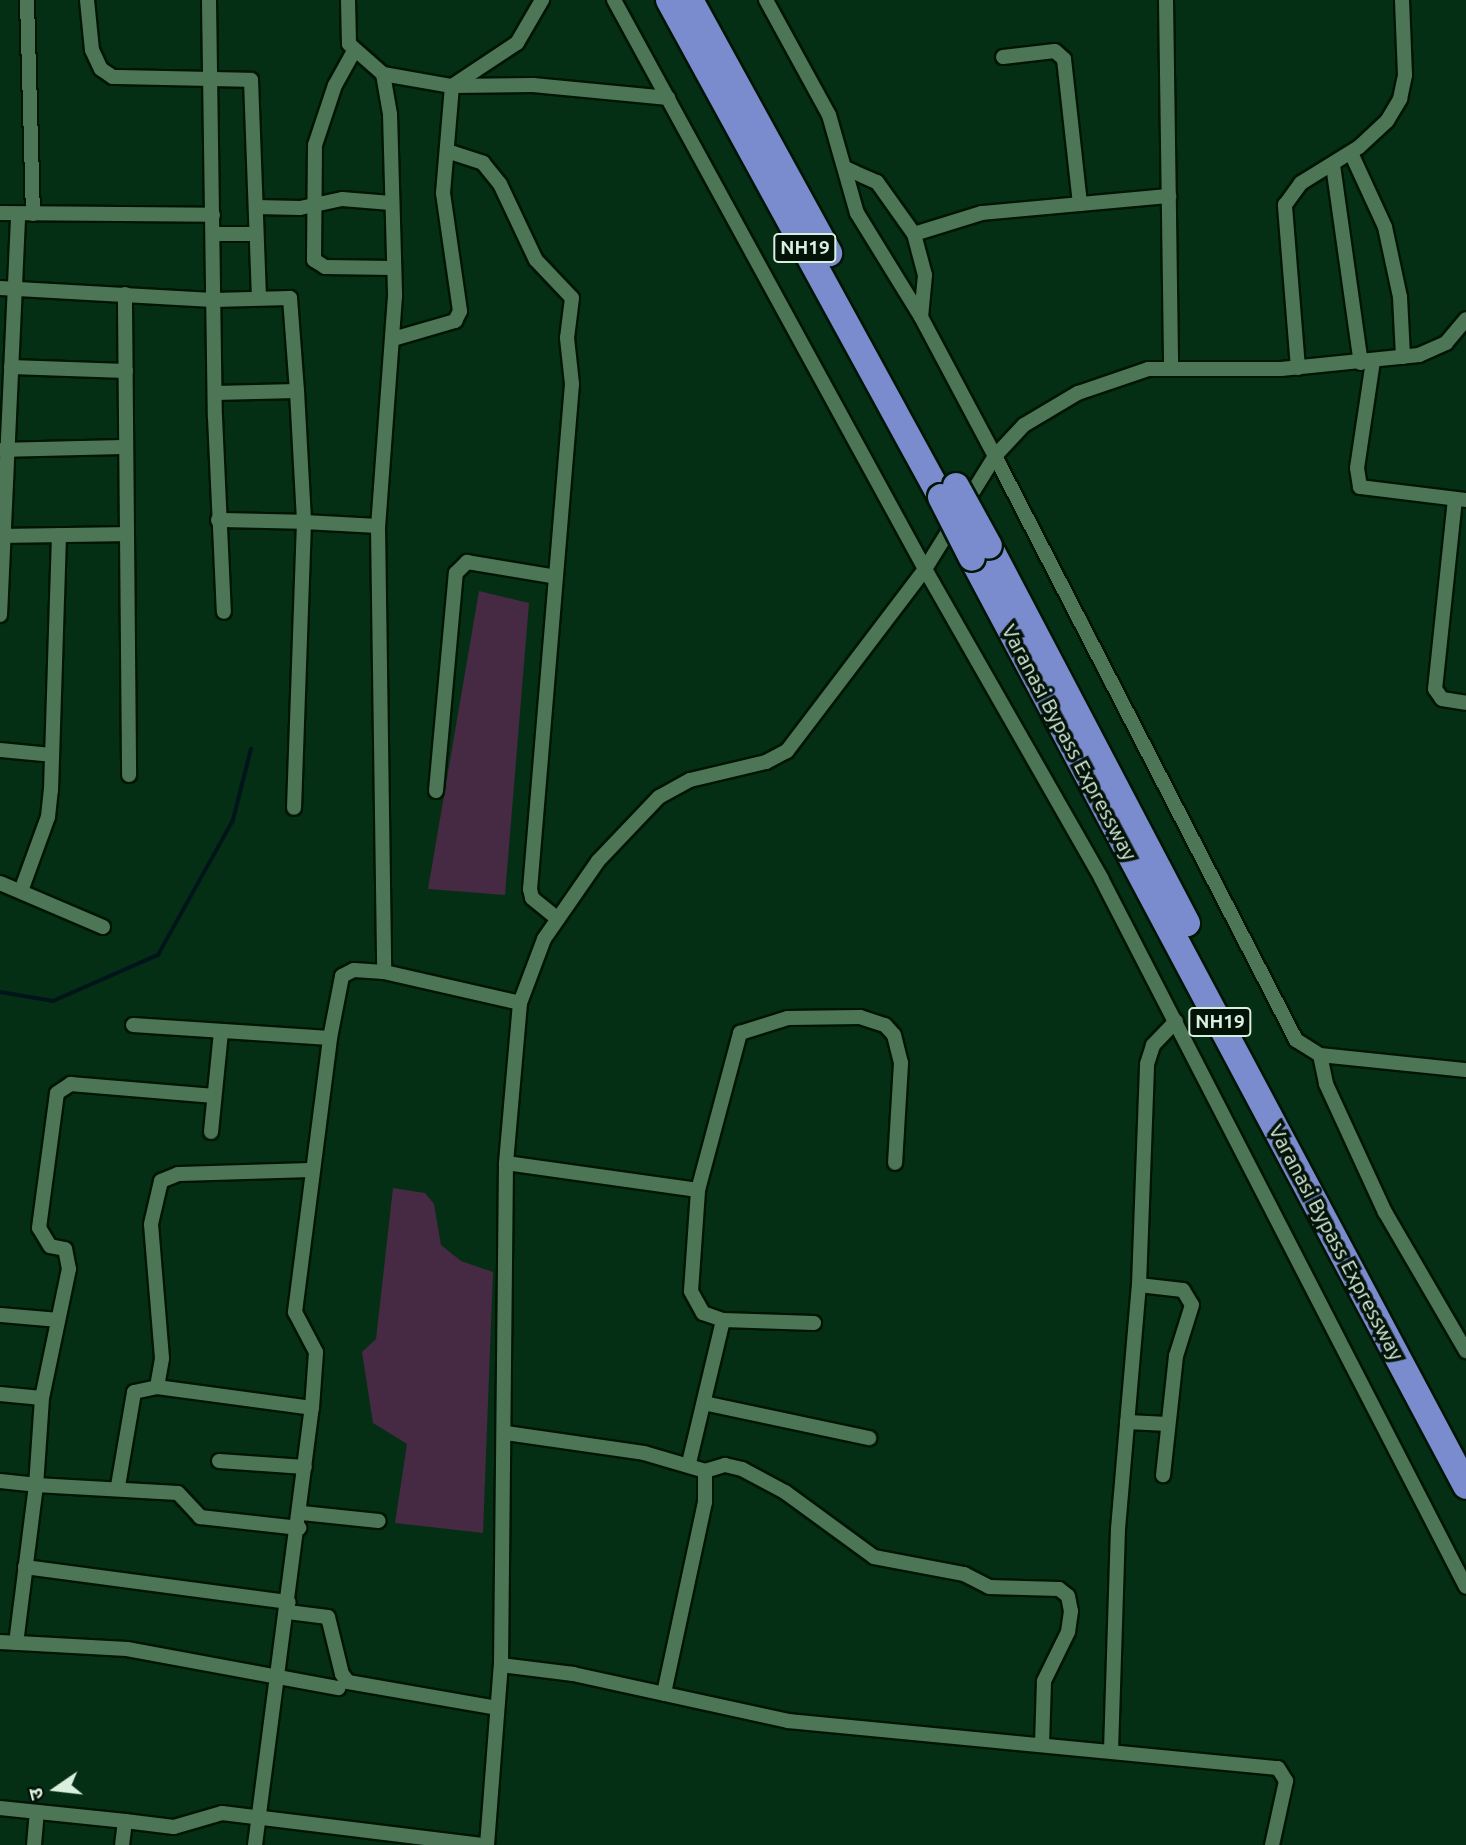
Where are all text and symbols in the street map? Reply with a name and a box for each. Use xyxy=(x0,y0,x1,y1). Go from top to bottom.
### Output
road number: NH19 xyxy=(772,232,838,264)
street label: Varanasi Bypass Expressway xyxy=(997,620,1143,864)
road number: NH19 xyxy=(1187,1006,1253,1038)
street label: Varanasi Bypass Expressway xyxy=(1264,1120,1410,1364)
north arrow xyxy=(21,1754,91,1824)
text: उ xyxy=(24,1786,48,1802)

